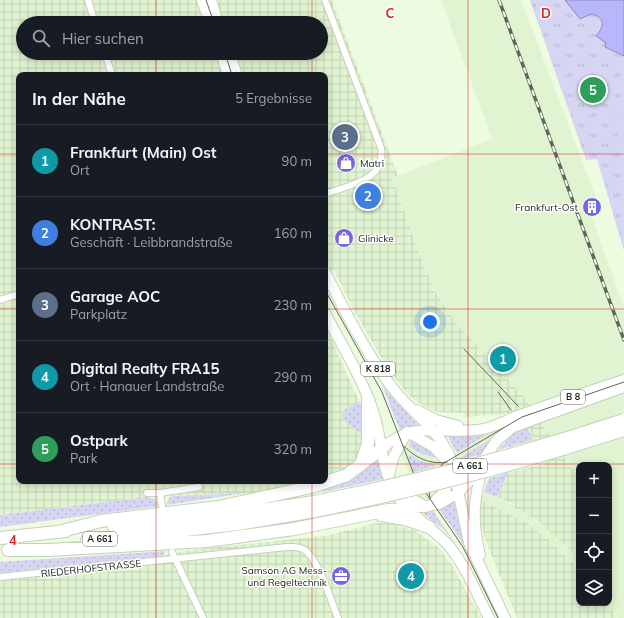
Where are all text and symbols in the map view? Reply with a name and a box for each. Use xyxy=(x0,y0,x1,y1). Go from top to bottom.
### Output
text: C xyxy=(386,5,395,21)
text: D xyxy=(541,5,551,21)
search box xyxy=(16,16,328,60)
icon: search xyxy=(30,27,52,49)
text: Hier suchen xyxy=(62,29,144,48)
pin: 5 xyxy=(580,75,606,105)
text: In der Nähe xyxy=(32,88,126,109)
text: 5 Ergebnisse xyxy=(235,90,312,106)
pin: 3 xyxy=(332,122,358,152)
text: Frankfurt (Main) Ost xyxy=(70,143,216,162)
shop icon: Matri xyxy=(335,152,357,174)
text: 1 xyxy=(41,153,49,169)
text: 90 m xyxy=(282,153,312,169)
place label: Matri xyxy=(360,157,384,170)
text: Ort xyxy=(70,162,90,178)
pin: 2 xyxy=(355,181,381,211)
building icon: Frankfurt-Ost xyxy=(581,196,603,218)
place label: Frankfurt-Ost xyxy=(515,201,578,214)
text: KONTRAST: xyxy=(70,215,155,234)
text: 2 xyxy=(41,225,49,241)
text: 160 m xyxy=(274,225,312,241)
shop icon: Glinicke xyxy=(333,227,355,249)
place label: Glinicke xyxy=(358,232,394,245)
text: Geschäft · Leibbrandstraße xyxy=(70,234,233,250)
text: Garage AOC xyxy=(70,287,160,306)
text: 3 xyxy=(41,297,49,313)
text: 230 m xyxy=(274,297,312,313)
text: Parkplatz xyxy=(70,306,127,322)
your location xyxy=(420,312,440,332)
pin: 1 xyxy=(490,344,516,374)
text: Digital Realty FRA15 xyxy=(70,359,220,378)
road number: K 818 xyxy=(361,362,395,376)
text: 4 xyxy=(41,369,49,385)
text: 290 m xyxy=(274,369,312,385)
text: Ort · Hanauer Landstraße xyxy=(70,378,224,394)
road number: B 8 xyxy=(561,390,585,404)
text: Ostpark xyxy=(70,431,128,450)
text: 5 xyxy=(41,441,49,457)
text: 320 m xyxy=(274,441,312,457)
text: Park xyxy=(70,450,97,466)
road number: A 661 xyxy=(453,459,487,473)
map controls xyxy=(576,462,612,606)
button: + xyxy=(576,462,612,498)
button: − xyxy=(576,498,612,534)
text: 4 xyxy=(9,532,17,548)
road number: A 661 xyxy=(83,532,117,546)
button: locate xyxy=(576,534,612,570)
street label: RIEDERHOFSTRASSE xyxy=(40,557,142,580)
pin: 4 xyxy=(398,561,424,591)
place label: Samson AG Mess- und Regeltechnik xyxy=(241,564,328,589)
office icon: Samson AG Mess- und Regeltechnik xyxy=(330,565,352,587)
button: layers xyxy=(576,570,612,606)

